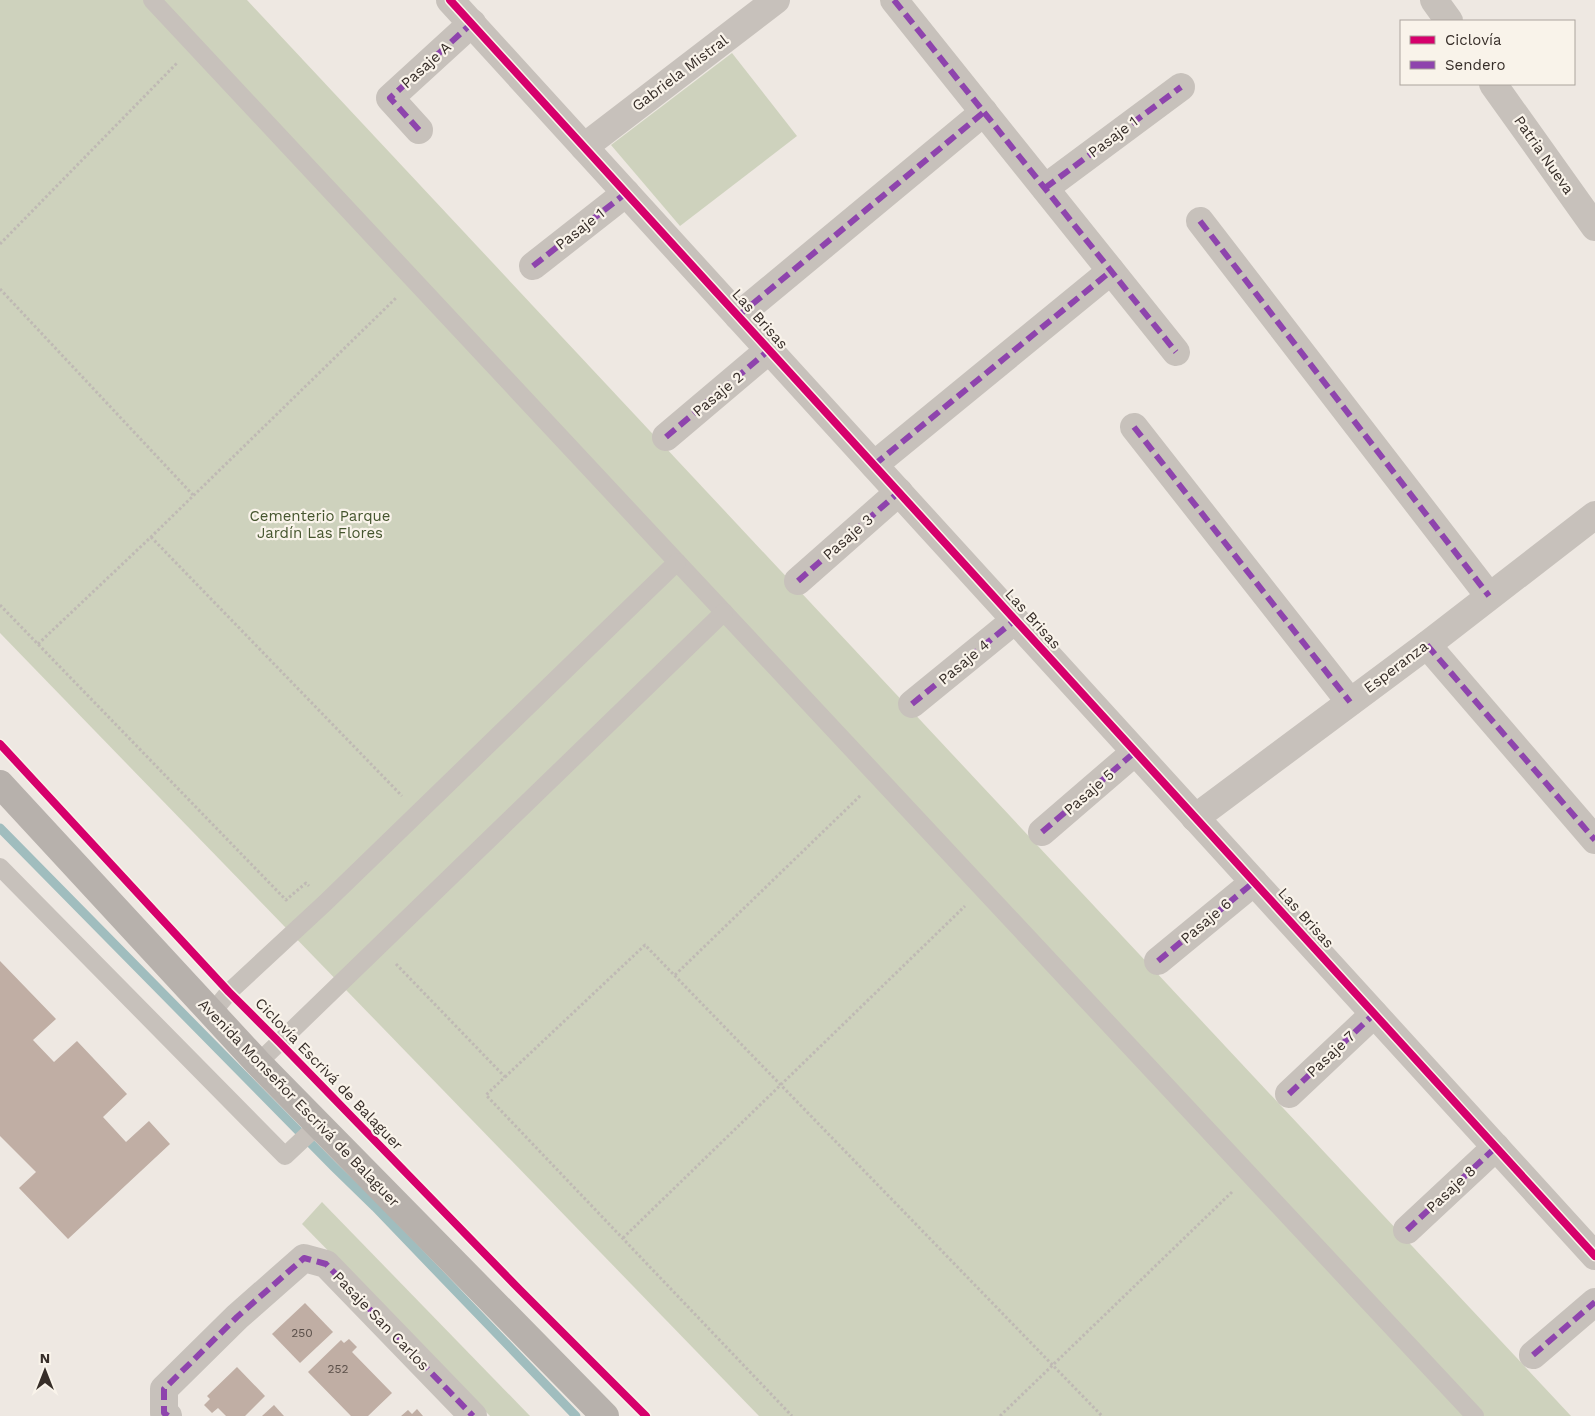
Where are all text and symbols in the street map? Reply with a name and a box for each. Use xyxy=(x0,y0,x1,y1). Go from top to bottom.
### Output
legend xyxy=(1400,20,1575,85)
street label: Gabriela Mistral xyxy=(629,31,732,115)
text: Ciclovía xyxy=(1445,31,1502,49)
street label: Pasaje A xyxy=(397,38,455,92)
text: Sendero xyxy=(1445,56,1506,74)
street label: Patria Nueva xyxy=(1510,112,1578,198)
street label: Pasaje 1 xyxy=(1085,113,1141,161)
street label: Pasaje 1 xyxy=(552,204,608,254)
street label: Las Brisas xyxy=(728,285,792,353)
street label: Pasaje 2 xyxy=(689,368,747,420)
park label: Cementerio Parque Jardín Las Flores xyxy=(249,507,391,542)
street label: Pasaje 3 xyxy=(819,510,877,564)
street label: Las Brisas xyxy=(1001,585,1065,653)
street label: Pasaje 4 xyxy=(935,636,993,688)
street label: Esperanza xyxy=(1360,637,1432,697)
street label: Pasaje 5 xyxy=(1060,765,1118,819)
street label: Las Brisas xyxy=(1274,884,1338,952)
street label: Pasaje 6 xyxy=(1177,895,1235,947)
street label: Ciclovía Escrivá de Balaguer xyxy=(251,994,407,1154)
street label: Avenida Monseñor Escrivá de Balaguer xyxy=(195,995,403,1211)
street label: Pasaje 7 xyxy=(1303,1027,1359,1081)
street label: Pasaje 8 xyxy=(1423,1162,1479,1216)
street label: Pasaje San Carlos xyxy=(329,1268,433,1374)
house number: 250 xyxy=(291,1326,313,1340)
north arrow xyxy=(20,1346,70,1396)
text: N xyxy=(40,1350,50,1366)
house number: 252 xyxy=(328,1362,348,1376)

